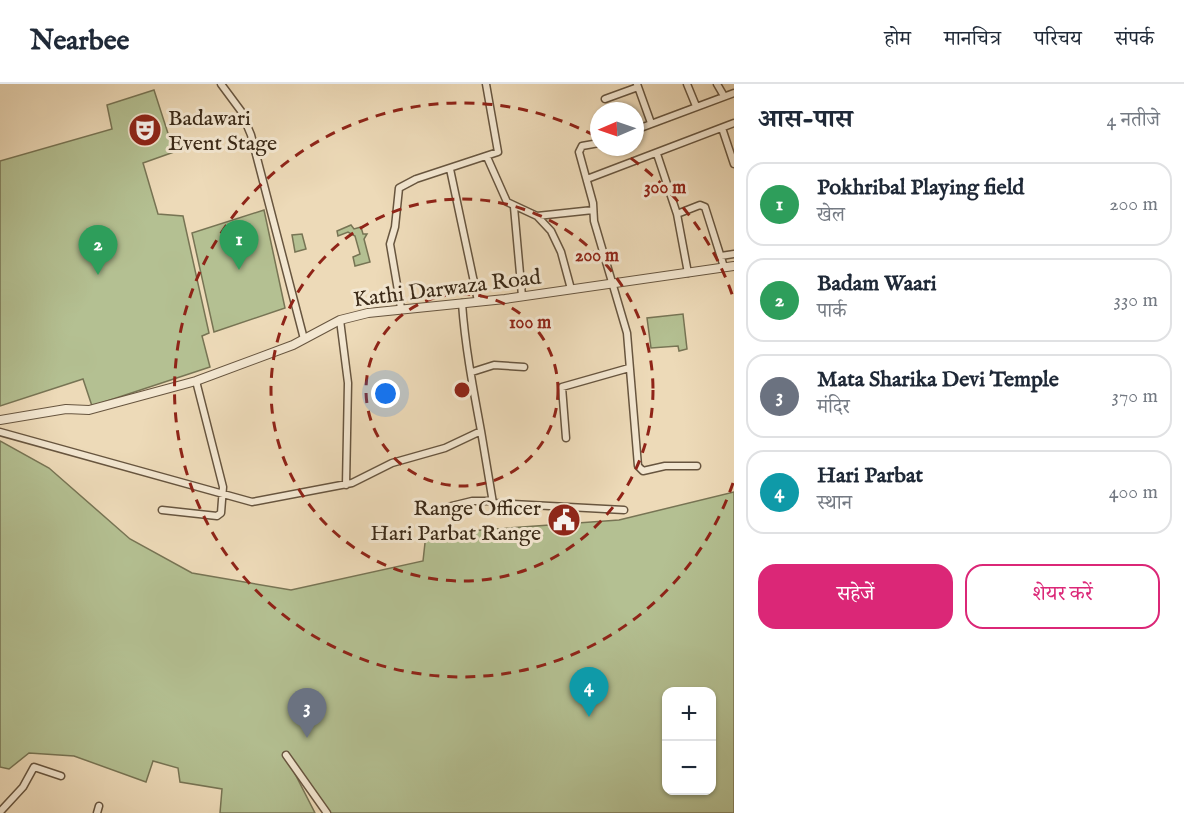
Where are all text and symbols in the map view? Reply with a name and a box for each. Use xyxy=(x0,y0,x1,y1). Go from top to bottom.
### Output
text: Nearbee xyxy=(30,24,129,59)
text: होम xyxy=(884,26,911,53)
text: मानचित्र xyxy=(944,26,1001,53)
text: परिचय xyxy=(1034,26,1082,53)
text: संपर्क xyxy=(1115,26,1154,53)
north arrow xyxy=(590,102,644,156)
text: आस-पास xyxy=(758,103,853,136)
place label: Badawari Event Stage xyxy=(168,105,277,158)
text: 4 नतीजे xyxy=(1107,108,1160,133)
theatre icon: Badawari Event Stage xyxy=(127,112,163,148)
text: Pokhribal Playing field xyxy=(817,174,1024,202)
text: 300 m xyxy=(644,177,686,200)
text: 1 xyxy=(776,192,783,217)
text: 200 m xyxy=(1109,192,1158,217)
text: खेल xyxy=(817,203,845,228)
pin: 1 xyxy=(220,220,258,270)
pin: 2 xyxy=(78,226,118,275)
text: 200 m xyxy=(575,245,619,268)
street label: Kathi Darwaza Road xyxy=(352,264,543,314)
text: Badam Waari xyxy=(817,270,937,298)
text: 2 xyxy=(775,288,784,313)
text: 330 m xyxy=(1113,288,1158,313)
text: पार्क xyxy=(817,299,846,324)
text: 100 m xyxy=(509,312,551,335)
text: Mata Sharika Devi Temple xyxy=(817,366,1059,394)
your location xyxy=(371,379,400,408)
centre of rings xyxy=(452,380,472,400)
text: 3 xyxy=(776,384,783,409)
text: 370 m xyxy=(1112,384,1158,409)
text: मंदिर xyxy=(817,395,850,420)
text: Hari Parbat xyxy=(817,462,923,490)
text: 4 xyxy=(775,480,784,505)
text: 400 m xyxy=(1109,480,1158,505)
text: स्थान xyxy=(817,491,852,516)
place label: Range Officer Hari Parbat Range xyxy=(370,495,541,548)
public building icon: Range Officer Hari Parbat Range xyxy=(546,502,582,538)
button: सहेजें xyxy=(758,564,953,629)
button: शेयर करें xyxy=(965,564,1160,629)
pin: 4 xyxy=(570,668,608,717)
map controls xyxy=(662,687,716,795)
button: + xyxy=(662,687,716,741)
pin: 3 xyxy=(288,688,326,738)
button: − xyxy=(662,741,716,795)

